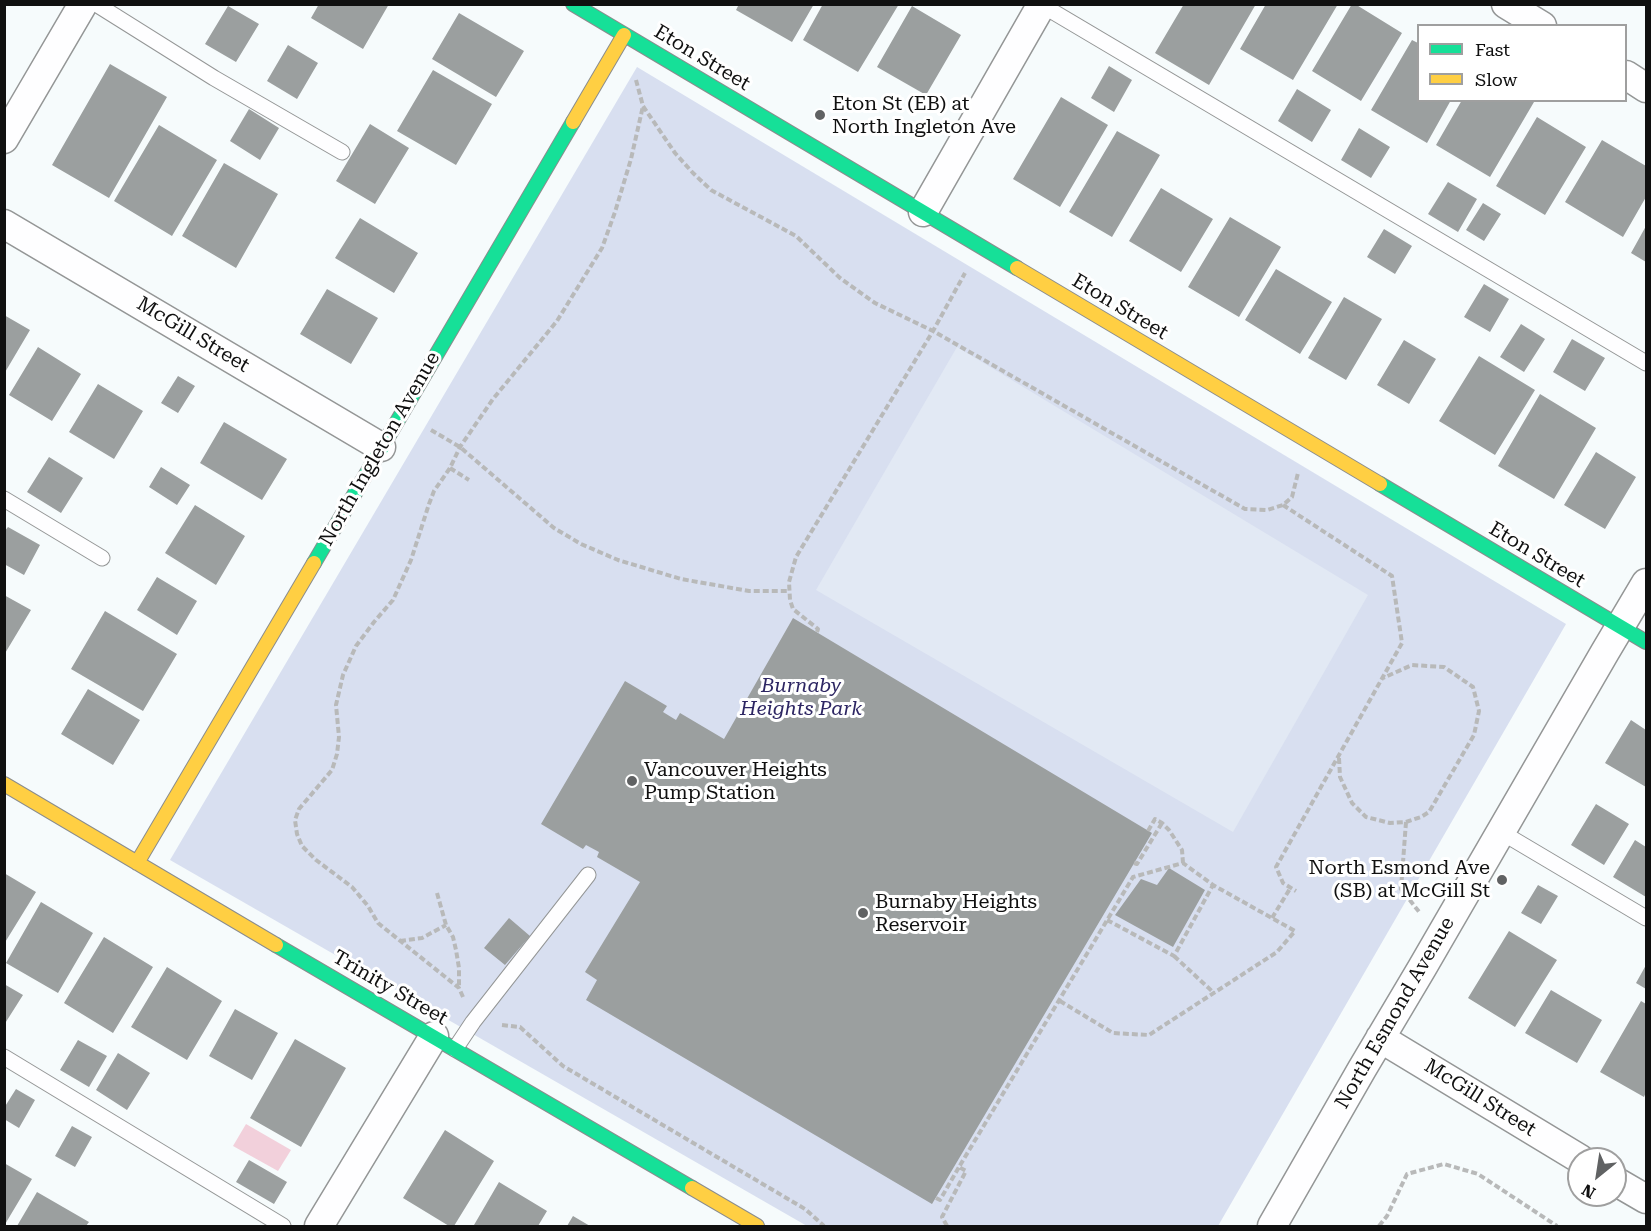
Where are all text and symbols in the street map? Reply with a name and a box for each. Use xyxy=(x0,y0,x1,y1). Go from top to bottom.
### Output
street label: Eton Street xyxy=(650,20,754,96)
legend xyxy=(1417,24,1627,102)
text: Fast xyxy=(1475,39,1510,60)
text: Slow xyxy=(1475,69,1517,90)
place label: Eton St (EB) at North Ingleton Ave xyxy=(832,92,1016,139)
marker: Eton St (EB) at North Ingleton Ave xyxy=(813,108,827,122)
street label: Eton Street xyxy=(1068,269,1172,345)
street label: McGill Street xyxy=(132,292,254,378)
street label: North Ingleton Avenue xyxy=(315,348,445,550)
street label: Eton Street xyxy=(1485,517,1589,593)
park label: Burnaby Heights Park xyxy=(740,674,862,721)
place label: Vancouver Heights Pump Station xyxy=(644,758,827,805)
marker: Vancouver Heights Pump Station xyxy=(625,774,639,788)
place label: North Esmond Ave (SB) at McGill St xyxy=(1309,856,1490,903)
marker: North Esmond Ave (SB) at McGill St xyxy=(1495,873,1509,887)
place label: Burnaby Heights Reservoir xyxy=(875,890,1037,937)
marker: Burnaby Heights Reservoir xyxy=(856,906,870,920)
street label: North Esmond Avenue xyxy=(1330,913,1460,1113)
street label: Trinity Street xyxy=(328,945,452,1031)
street label: McGill Street xyxy=(1420,1054,1540,1142)
north arrow xyxy=(1567,1147,1627,1207)
text: N xyxy=(1579,1180,1599,1203)

